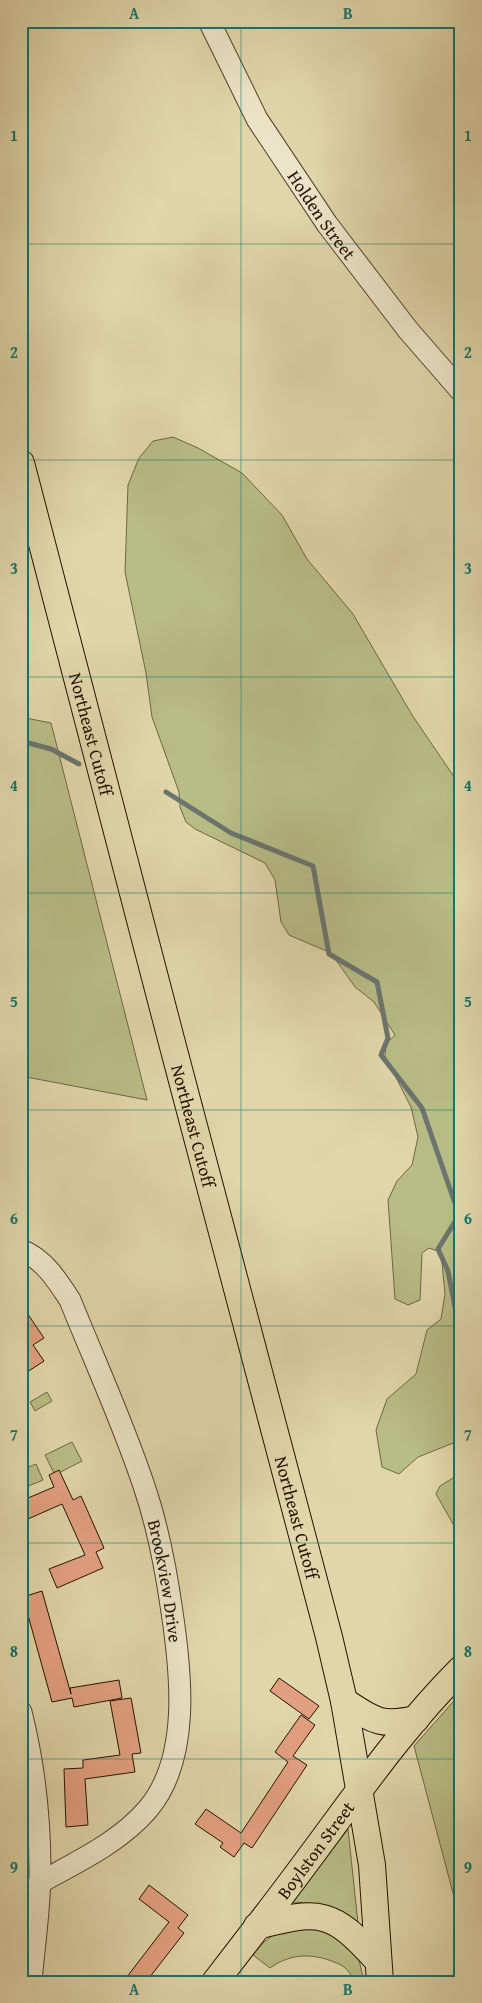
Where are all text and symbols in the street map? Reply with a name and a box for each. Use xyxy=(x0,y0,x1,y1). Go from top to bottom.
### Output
text: A xyxy=(129,1,140,25)
text: B xyxy=(343,1,353,25)
text: 1 xyxy=(10,123,18,147)
text: 1 xyxy=(464,123,472,147)
street label: Holden Street xyxy=(281,165,363,266)
text: 2 xyxy=(10,340,18,364)
text: 2 xyxy=(464,340,472,364)
text: 3 xyxy=(10,556,18,580)
text: 3 xyxy=(464,556,472,580)
street label: Northeast Cutoff xyxy=(63,670,121,801)
text: 4 xyxy=(10,773,18,797)
text: 4 xyxy=(464,773,472,797)
text: 5 xyxy=(10,989,18,1013)
text: 5 xyxy=(464,989,472,1013)
street label: Northeast Cutoff xyxy=(165,1061,224,1193)
text: 6 xyxy=(10,1206,18,1230)
text: 6 xyxy=(464,1206,472,1230)
text: 7 xyxy=(10,1422,18,1446)
text: 7 xyxy=(464,1422,472,1446)
street label: Northeast Cutoff xyxy=(268,1453,327,1584)
street label: Brookview Drive xyxy=(141,1516,190,1644)
text: 8 xyxy=(10,1639,18,1663)
text: 8 xyxy=(464,1639,472,1663)
street label: Boylston Street xyxy=(270,1795,361,1904)
text: 9 xyxy=(10,1855,18,1879)
text: 9 xyxy=(464,1855,472,1879)
text: A xyxy=(129,1977,140,2001)
text: B xyxy=(343,1977,353,2001)

